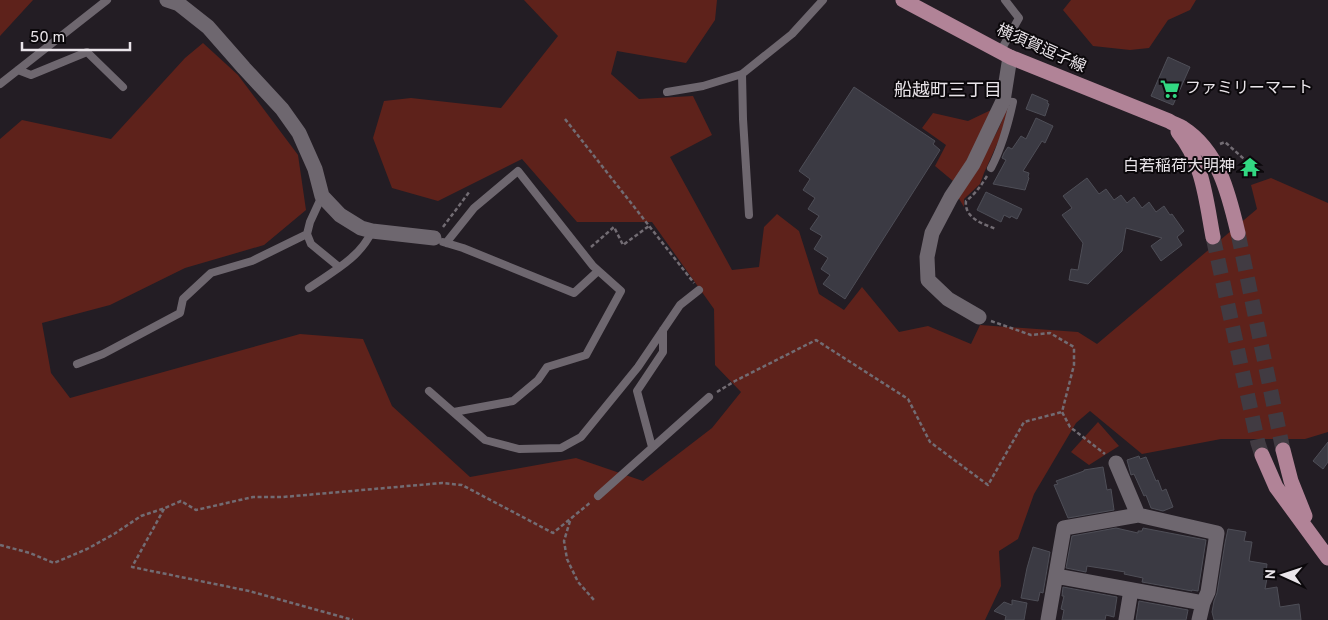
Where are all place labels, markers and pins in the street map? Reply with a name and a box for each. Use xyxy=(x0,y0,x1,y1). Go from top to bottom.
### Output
supermarket icon: ファミリーマート xyxy=(1159,78,1181,100)
place label: ファミリーマート xyxy=(1185,79,1313,99)
temple icon: 白若稲荷大明神 xyxy=(1239,156,1261,178)
place label: 白若稲荷大明神 xyxy=(1123,157,1235,177)

